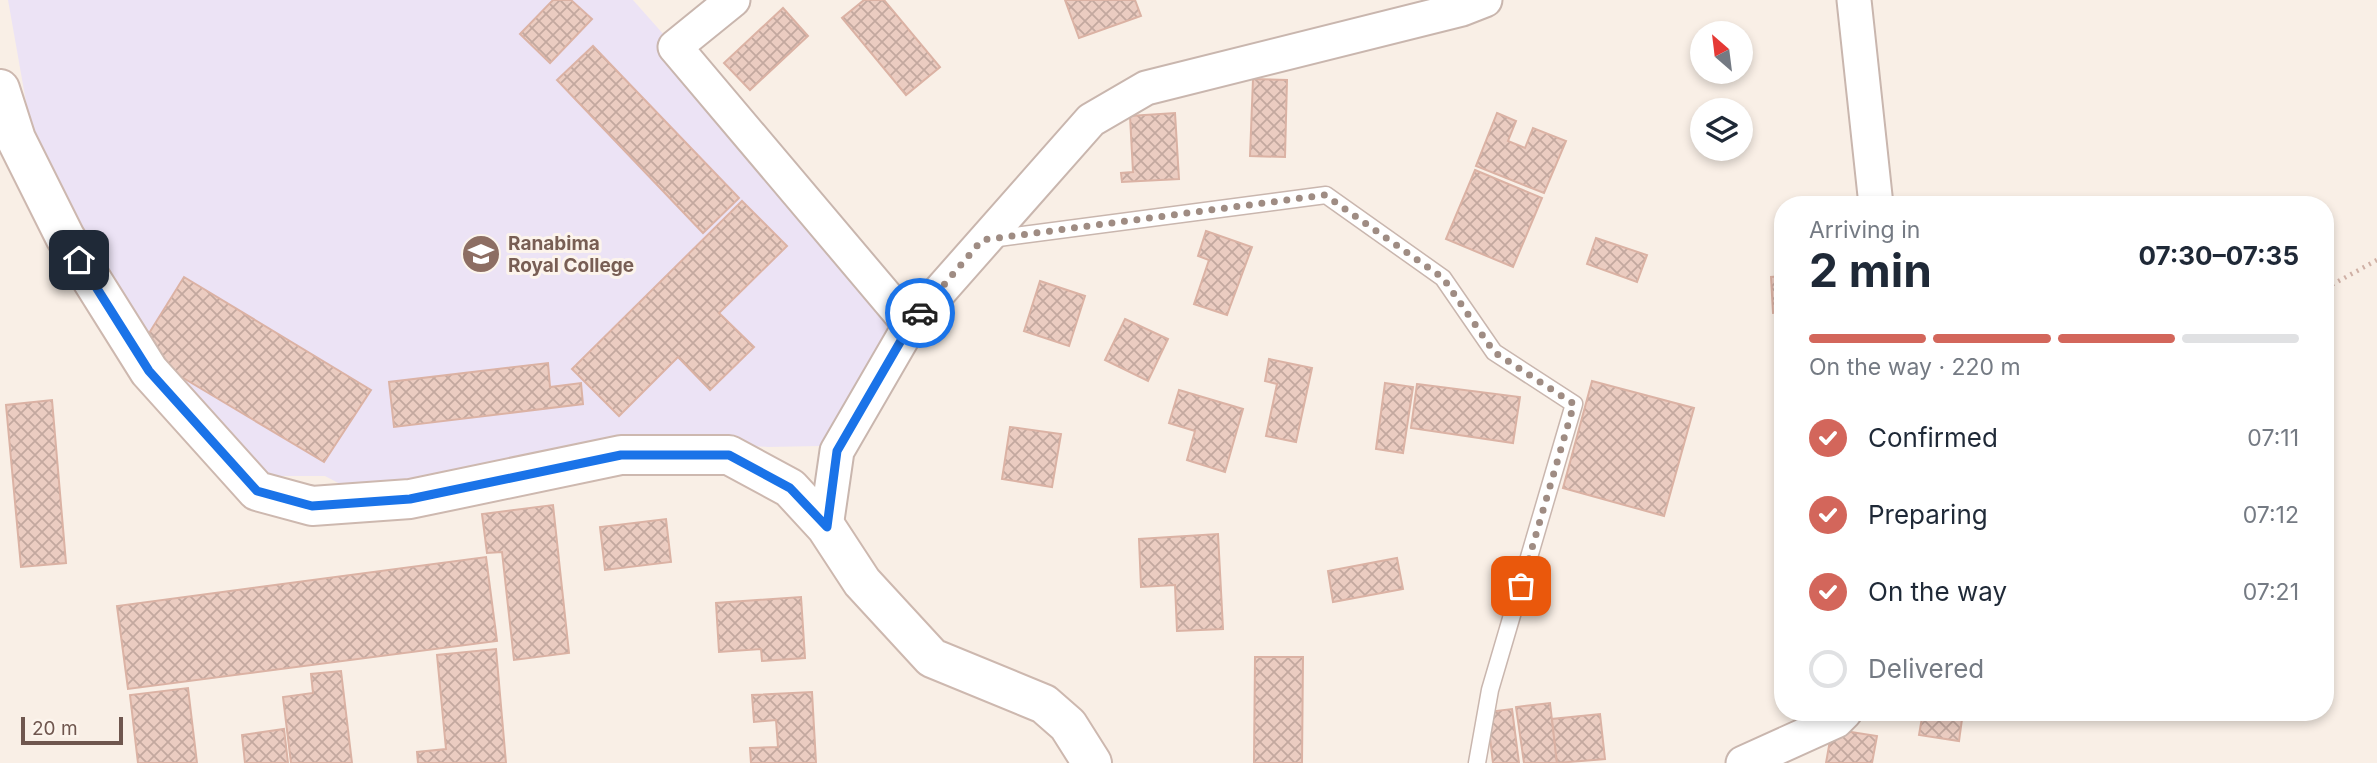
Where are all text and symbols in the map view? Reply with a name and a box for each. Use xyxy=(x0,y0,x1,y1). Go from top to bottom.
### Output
north arrow xyxy=(1690,21,1754,84)
map controls xyxy=(1690,21,1753,161)
button: layers xyxy=(1690,98,1753,161)
text: Arriving in xyxy=(1809,216,1920,244)
pin xyxy=(49,230,109,290)
place label: Ranabima Royal College xyxy=(508,232,634,277)
school or university icon: Ranabima Royal College xyxy=(460,233,502,275)
text: 07:30–07:35 xyxy=(2138,240,2299,271)
icon: home xyxy=(60,241,98,279)
text: 2 min xyxy=(1809,242,1932,298)
courier xyxy=(885,278,955,348)
icon: car xyxy=(901,294,939,332)
text: On the way · 220 m xyxy=(1809,353,2021,381)
icon: check xyxy=(1809,419,1847,457)
text: Confirmed xyxy=(1868,422,1998,453)
text: 07:11 xyxy=(2247,424,2299,452)
icon: check xyxy=(1809,496,1847,534)
text: Preparing xyxy=(1868,499,1988,530)
text: 07:12 xyxy=(2243,501,2299,529)
pin xyxy=(1491,556,1551,616)
icon: bag xyxy=(1502,567,1540,605)
icon: check xyxy=(1809,573,1847,611)
text: On the way xyxy=(1868,576,2007,607)
text: 07:21 xyxy=(2243,578,2299,606)
text: Delivered xyxy=(1868,653,1984,684)
scale bar xyxy=(21,714,122,746)
text: 20 m xyxy=(32,717,78,740)

